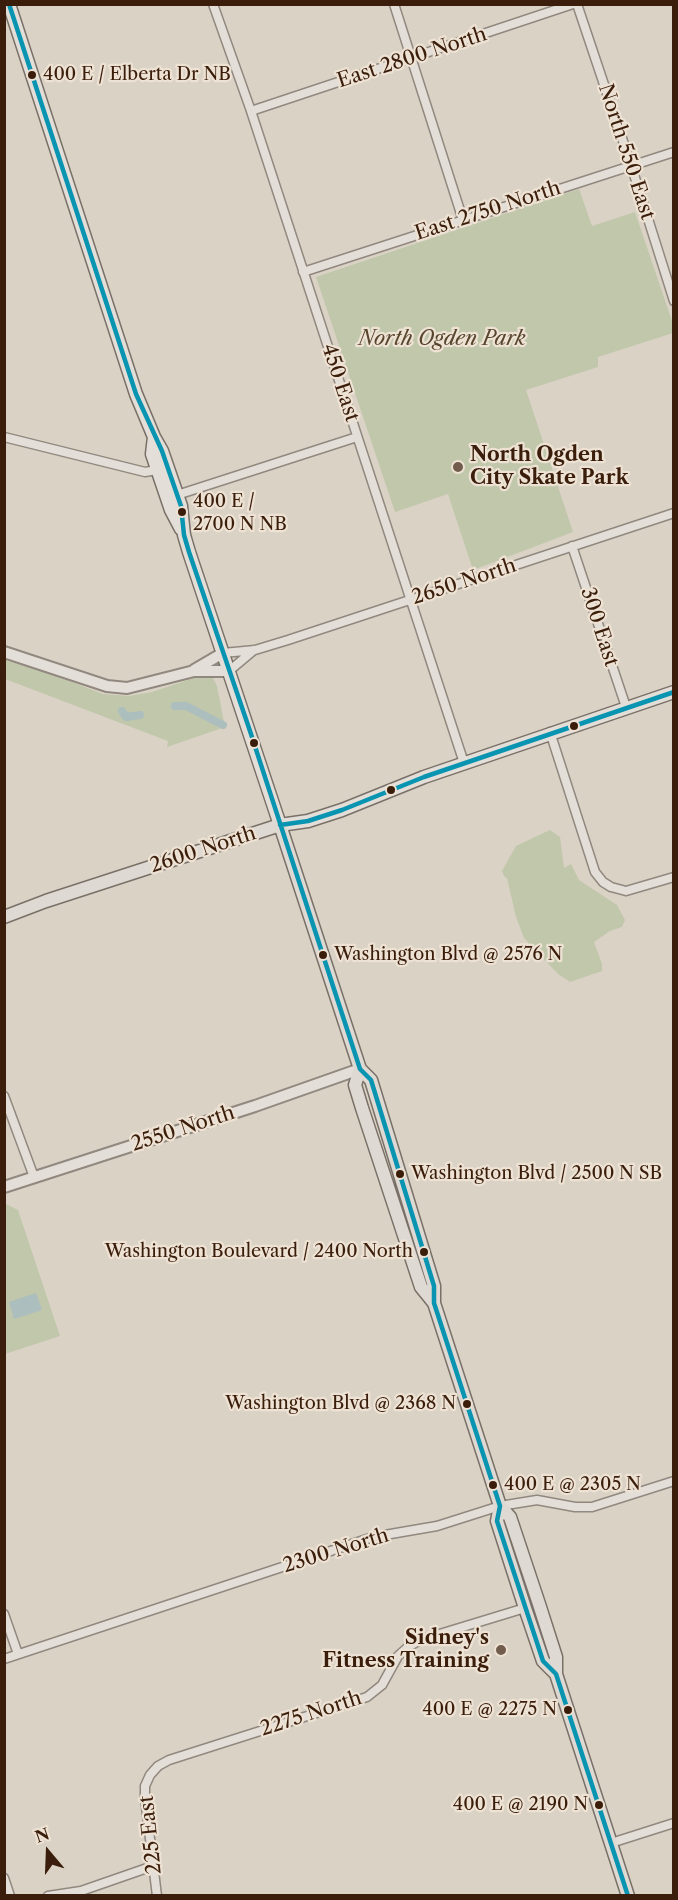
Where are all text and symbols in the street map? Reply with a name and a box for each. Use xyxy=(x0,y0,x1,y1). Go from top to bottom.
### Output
street label: East 2800 North xyxy=(334,23,490,93)
place label: 400 E / Elberta Dr NB xyxy=(43,64,231,86)
marker: 400 E / Elberta Dr NB xyxy=(26,69,38,81)
street label: North 550 East xyxy=(593,81,659,223)
street label: East 2750 North xyxy=(412,176,564,246)
park label: North Ogden Park xyxy=(358,327,526,351)
street label: 450 East xyxy=(316,341,364,425)
place label: North Ogden City Skate Park xyxy=(470,443,629,490)
marker: North Ogden City Skate Park xyxy=(451,460,465,474)
place label: 400 E / 2700 N NB xyxy=(193,491,287,534)
marker: 400 E / 2700 N NB xyxy=(176,506,188,518)
street label: 2650 North xyxy=(409,554,519,610)
street label: 300 East xyxy=(575,584,623,670)
unlabelled marker xyxy=(568,720,580,732)
unlabelled marker xyxy=(248,737,260,749)
unlabelled marker xyxy=(385,784,397,796)
street label: 2600 North xyxy=(147,822,259,878)
place label: Washington Blvd @ 2576 N xyxy=(334,944,562,966)
marker: Washington Blvd @ 2576 N xyxy=(317,949,329,961)
street label: 2550 North xyxy=(128,1101,238,1157)
place label: Washington Blvd / 2500 N SB xyxy=(411,1163,662,1185)
marker: Washington Blvd / 2500 N SB xyxy=(394,1168,406,1180)
place label: Washington Boulevard / 2400 North xyxy=(105,1241,413,1263)
marker: Washington Boulevard / 2400 North xyxy=(418,1246,430,1258)
place label: Washington Blvd @ 2368 N xyxy=(225,1393,456,1415)
marker: Washington Blvd @ 2368 N xyxy=(461,1398,473,1410)
place label: 400 E @ 2305 N xyxy=(504,1474,641,1496)
marker: 400 E @ 2305 N xyxy=(487,1479,499,1491)
street label: 2300 North xyxy=(280,1524,392,1578)
place label: Sidney's Fitness Training xyxy=(322,1626,489,1673)
marker: Sidney's Fitness Training xyxy=(494,1643,508,1657)
street label: 2275 North xyxy=(257,1686,365,1742)
place label: 400 E @ 2275 N xyxy=(422,1699,557,1721)
marker: 400 E @ 2275 N xyxy=(562,1704,574,1716)
street label: 225 East xyxy=(135,1794,167,1876)
place label: 400 E @ 2190 N xyxy=(453,1794,588,1816)
marker: 400 E @ 2190 N xyxy=(593,1799,605,1811)
north arrow xyxy=(18,1822,78,1882)
text: N xyxy=(32,1823,52,1847)

